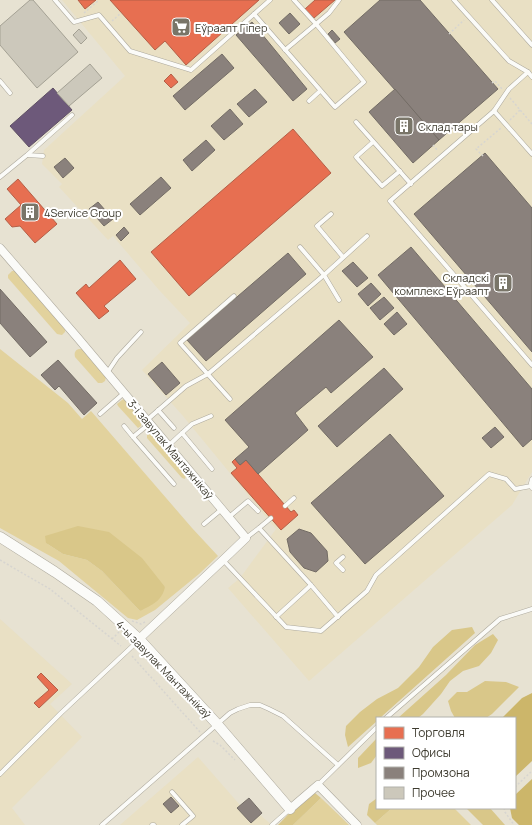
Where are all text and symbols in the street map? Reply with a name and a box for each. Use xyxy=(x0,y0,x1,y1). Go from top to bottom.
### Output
supermarket icon: Еўраапт Гіпер xyxy=(170,16,192,38)
place label: Еўраапт Гіпер xyxy=(195,20,268,35)
building icon: Склад тары xyxy=(393,115,415,137)
place label: Склад тары xyxy=(418,119,478,134)
building icon: 4Service Group xyxy=(19,201,41,223)
place label: 4Service Group xyxy=(44,205,122,220)
place label: Складскі комплекс Еўраапт xyxy=(394,270,489,298)
building icon: Складскі комплекс Еўраапт xyxy=(492,272,514,294)
street label: 3-і завулак Мантажнікаў xyxy=(125,396,217,502)
street label: 4-ы завулак Мантажнікаў xyxy=(113,617,215,721)
legend xyxy=(376,717,516,809)
text: Торговля xyxy=(412,724,465,741)
text: Офисы xyxy=(412,744,451,761)
text: Промзона xyxy=(412,764,470,781)
text: Прочее xyxy=(412,784,455,801)

